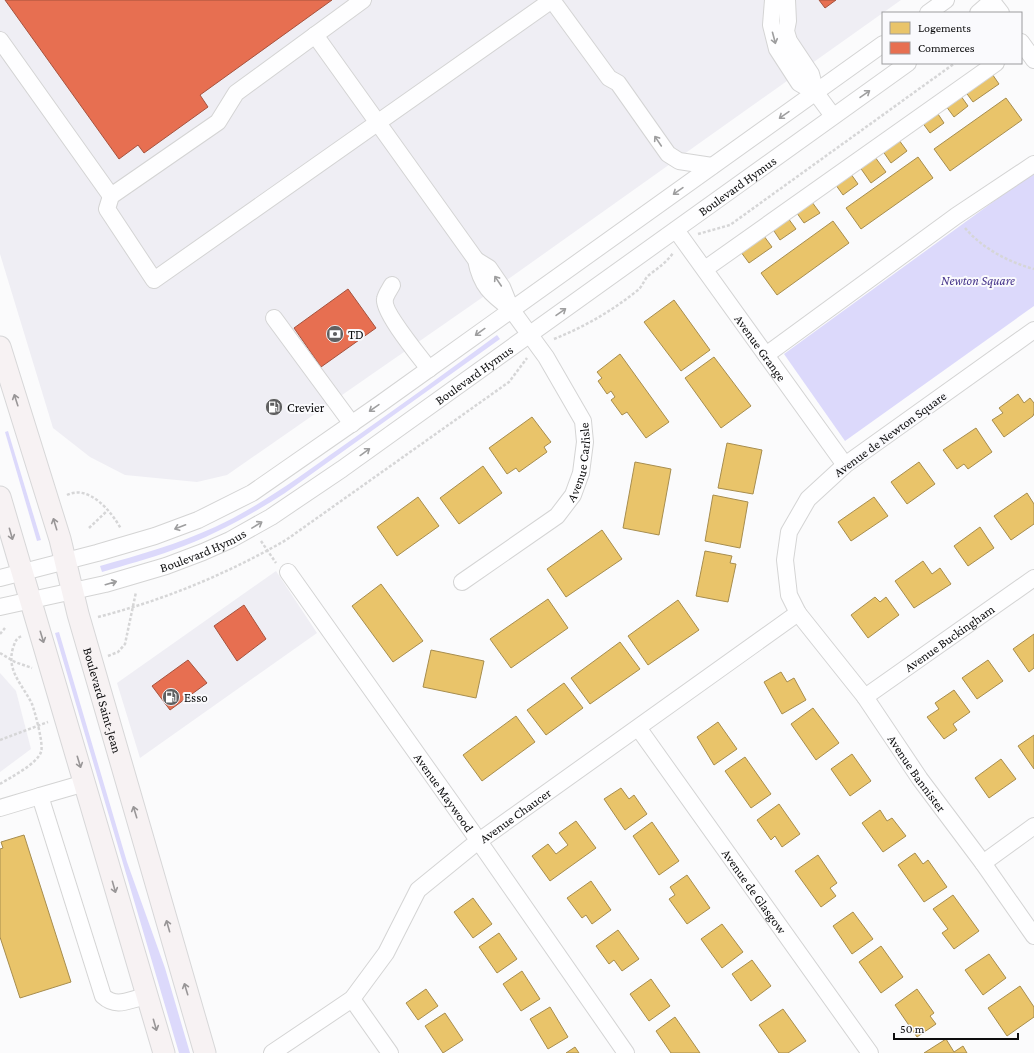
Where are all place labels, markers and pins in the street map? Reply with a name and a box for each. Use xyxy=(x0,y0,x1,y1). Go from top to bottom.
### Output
bank icon: TD xyxy=(325,324,345,344)
place label: TD xyxy=(348,327,364,342)
fuel station icon: Crevier xyxy=(264,397,284,417)
place label: Crevier xyxy=(287,400,325,415)
fuel station icon: Esso xyxy=(161,687,181,707)
place label: Esso xyxy=(184,690,208,705)

